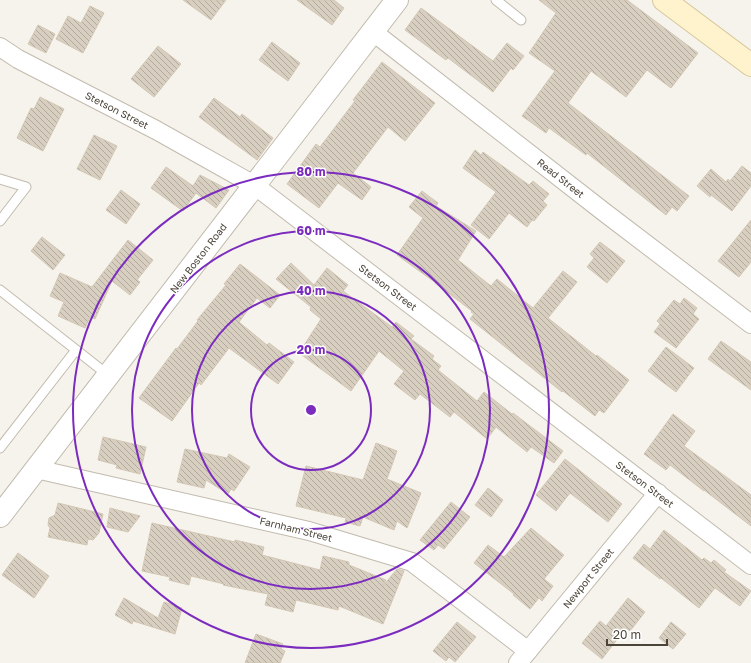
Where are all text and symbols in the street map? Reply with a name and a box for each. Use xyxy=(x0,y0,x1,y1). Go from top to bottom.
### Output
street label: Stetson Street xyxy=(83,89,151,131)
street label: Read Street xyxy=(535,156,587,200)
text: 80 m xyxy=(297,164,325,179)
street label: New Boston Road xyxy=(167,221,229,295)
text: 60 m xyxy=(297,223,325,238)
street label: Stetson Street xyxy=(357,261,419,313)
text: 40 m xyxy=(297,283,325,298)
text: 20 m xyxy=(297,342,325,357)
centre of rings xyxy=(304,403,318,417)
street label: Stetson Street xyxy=(614,458,676,510)
street label: Farnham Street xyxy=(259,514,333,544)
street label: Newport Street xyxy=(560,546,616,610)
scale bar xyxy=(607,621,667,647)
text: 20 m xyxy=(613,627,641,642)

